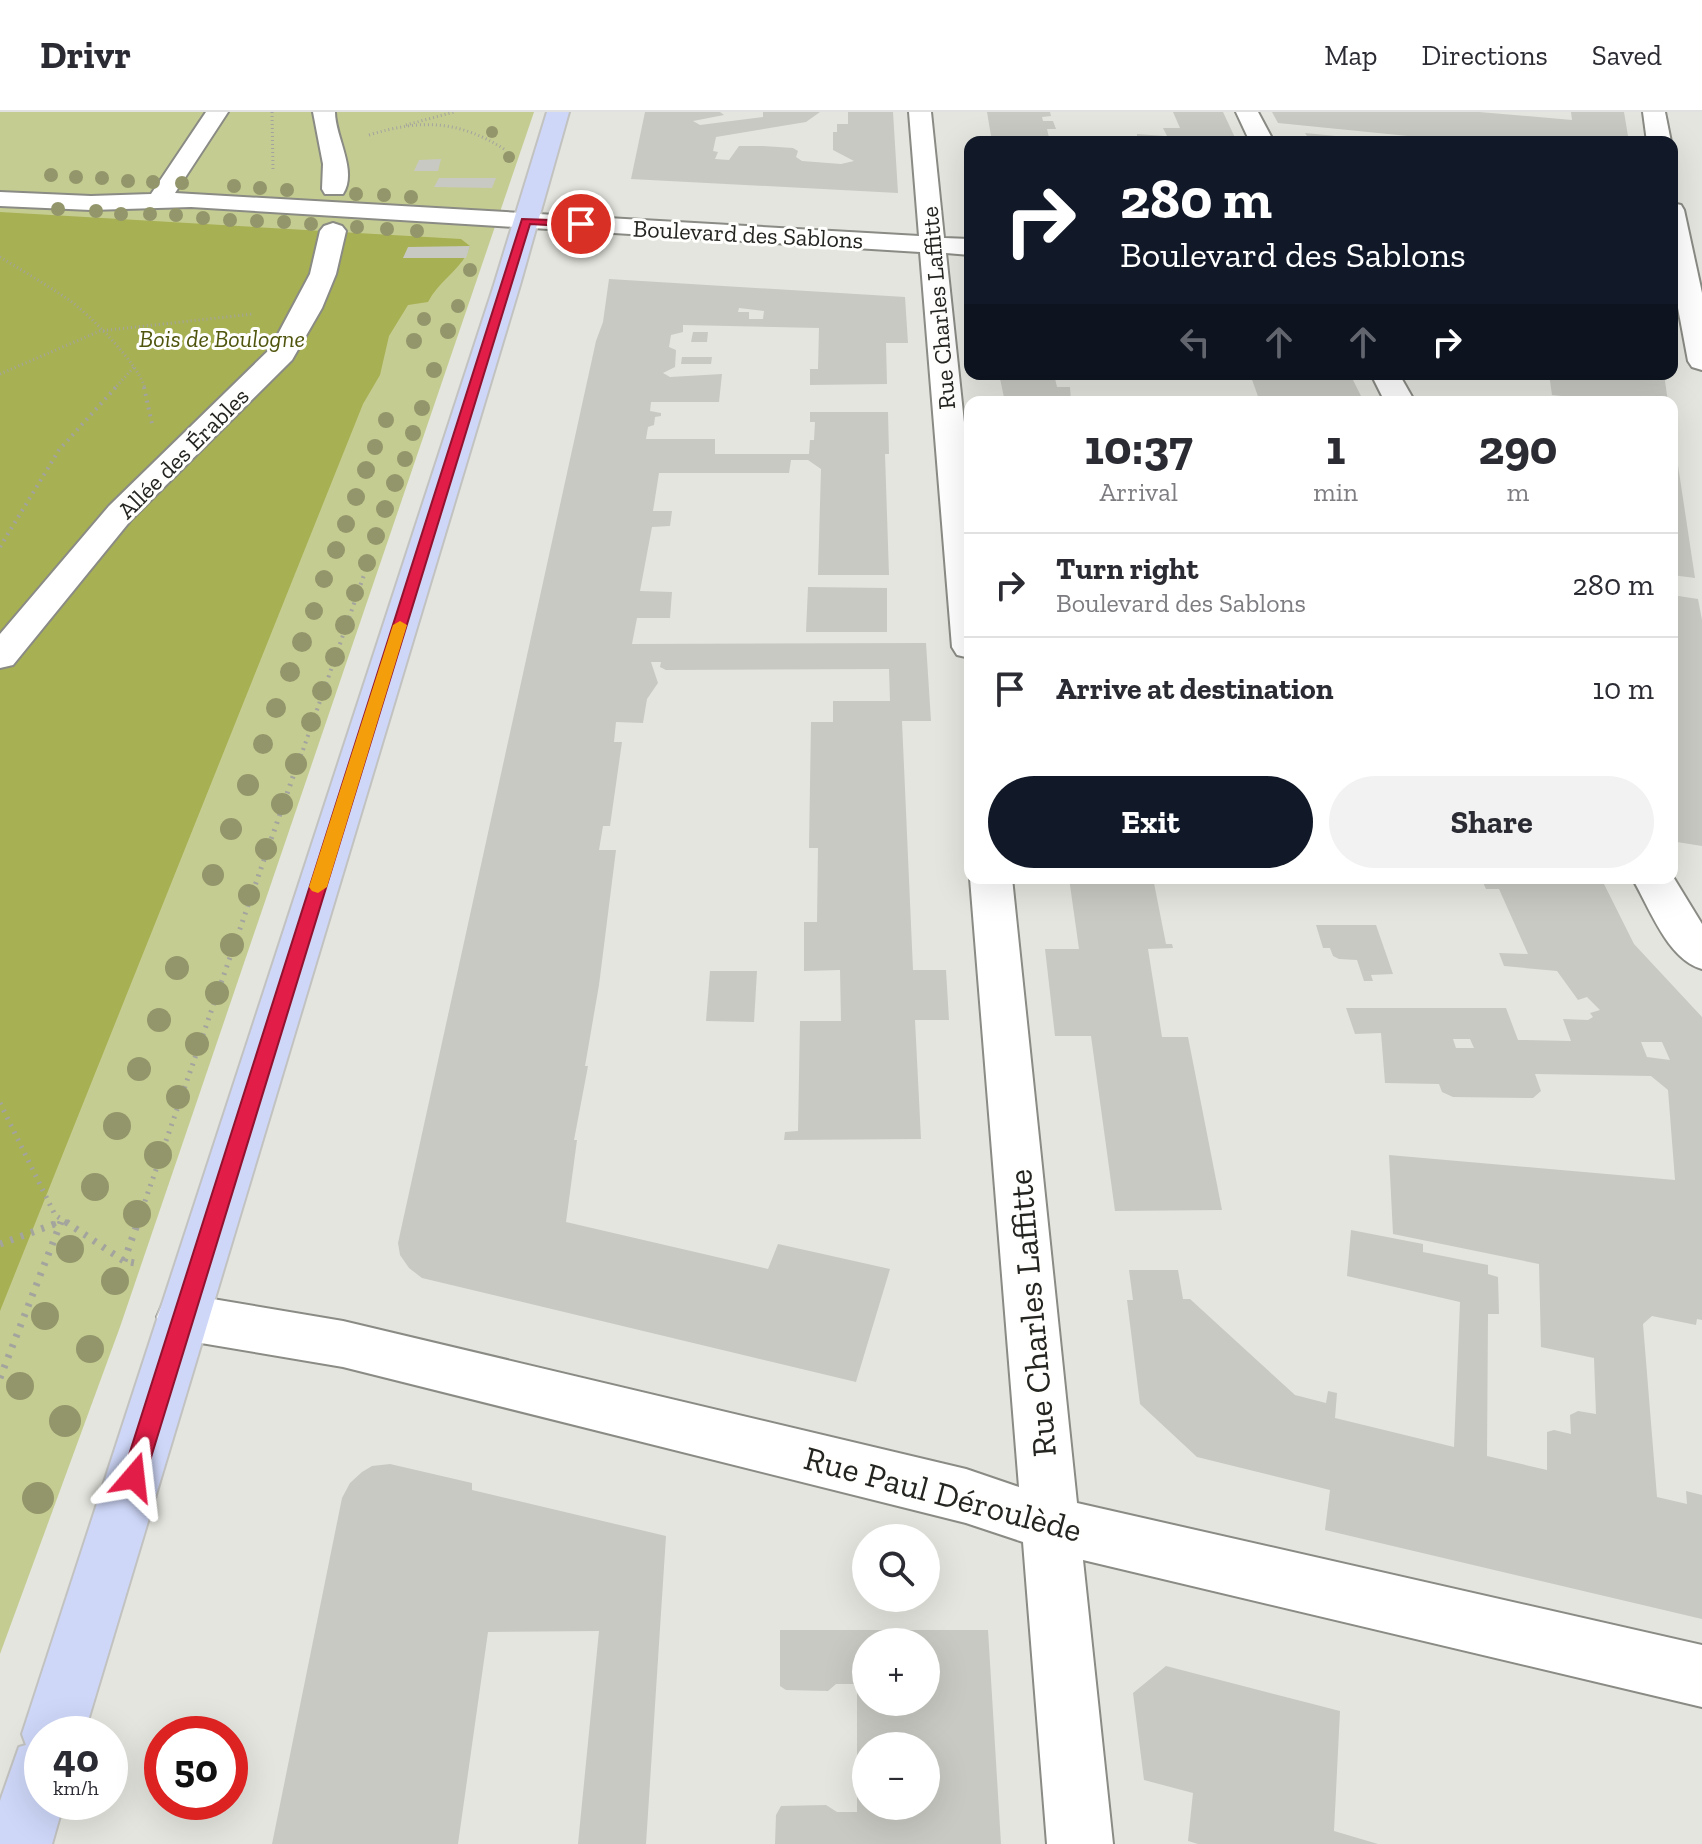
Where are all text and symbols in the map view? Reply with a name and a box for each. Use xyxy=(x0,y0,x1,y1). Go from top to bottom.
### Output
text: Drivr xyxy=(40,32,131,78)
text: Map xyxy=(1324,39,1377,72)
text: Directions xyxy=(1421,39,1548,72)
text: Saved xyxy=(1592,39,1662,72)
text: 280 m xyxy=(1120,165,1272,232)
icon: right xyxy=(988,168,1092,272)
pin xyxy=(547,190,615,258)
icon: arrive xyxy=(559,202,603,246)
street label: Rue Charles Laffitte xyxy=(915,205,961,411)
street label: Boulevard des Sablons xyxy=(632,213,864,255)
text: Boulevard des Sablons xyxy=(1120,233,1466,276)
icon: left xyxy=(1173,320,1217,364)
icon: ahead xyxy=(1257,320,1301,364)
icon: ahead xyxy=(1341,320,1385,364)
icon: right xyxy=(1425,320,1469,364)
park label: Bois de Boulogne xyxy=(139,324,305,353)
street label: Allée des Érables xyxy=(111,381,255,525)
text: 10:37 xyxy=(1084,419,1193,476)
text: 1 xyxy=(1326,419,1345,476)
text: 290 xyxy=(1478,419,1557,476)
text: Arrival xyxy=(1099,476,1178,508)
text: min xyxy=(1313,476,1358,508)
text: m xyxy=(1507,476,1529,508)
text: Turn right xyxy=(1056,551,1198,587)
icon: right xyxy=(988,563,1032,607)
text: 280 m xyxy=(1572,567,1654,603)
text: Boulevard des Sablons xyxy=(1056,587,1306,619)
icon: arrive xyxy=(988,667,1032,711)
text: Arrive at destination xyxy=(1056,671,1333,707)
text: 10 m xyxy=(1592,671,1654,707)
button: Exit xyxy=(988,776,1313,868)
button: Share xyxy=(1329,776,1654,868)
street label: Rue Charles Laffitte xyxy=(999,1168,1065,1458)
position arrow xyxy=(92,1435,176,1519)
street label: Rue Paul Déroulède xyxy=(800,1437,1086,1551)
map controls xyxy=(852,1524,940,1820)
button: search xyxy=(852,1524,940,1612)
button: + xyxy=(852,1628,940,1716)
speed limit sign: 50 xyxy=(144,1716,248,1820)
button: − xyxy=(852,1732,940,1820)
text: 40 xyxy=(53,1734,99,1782)
text: km/h xyxy=(53,1776,99,1800)

